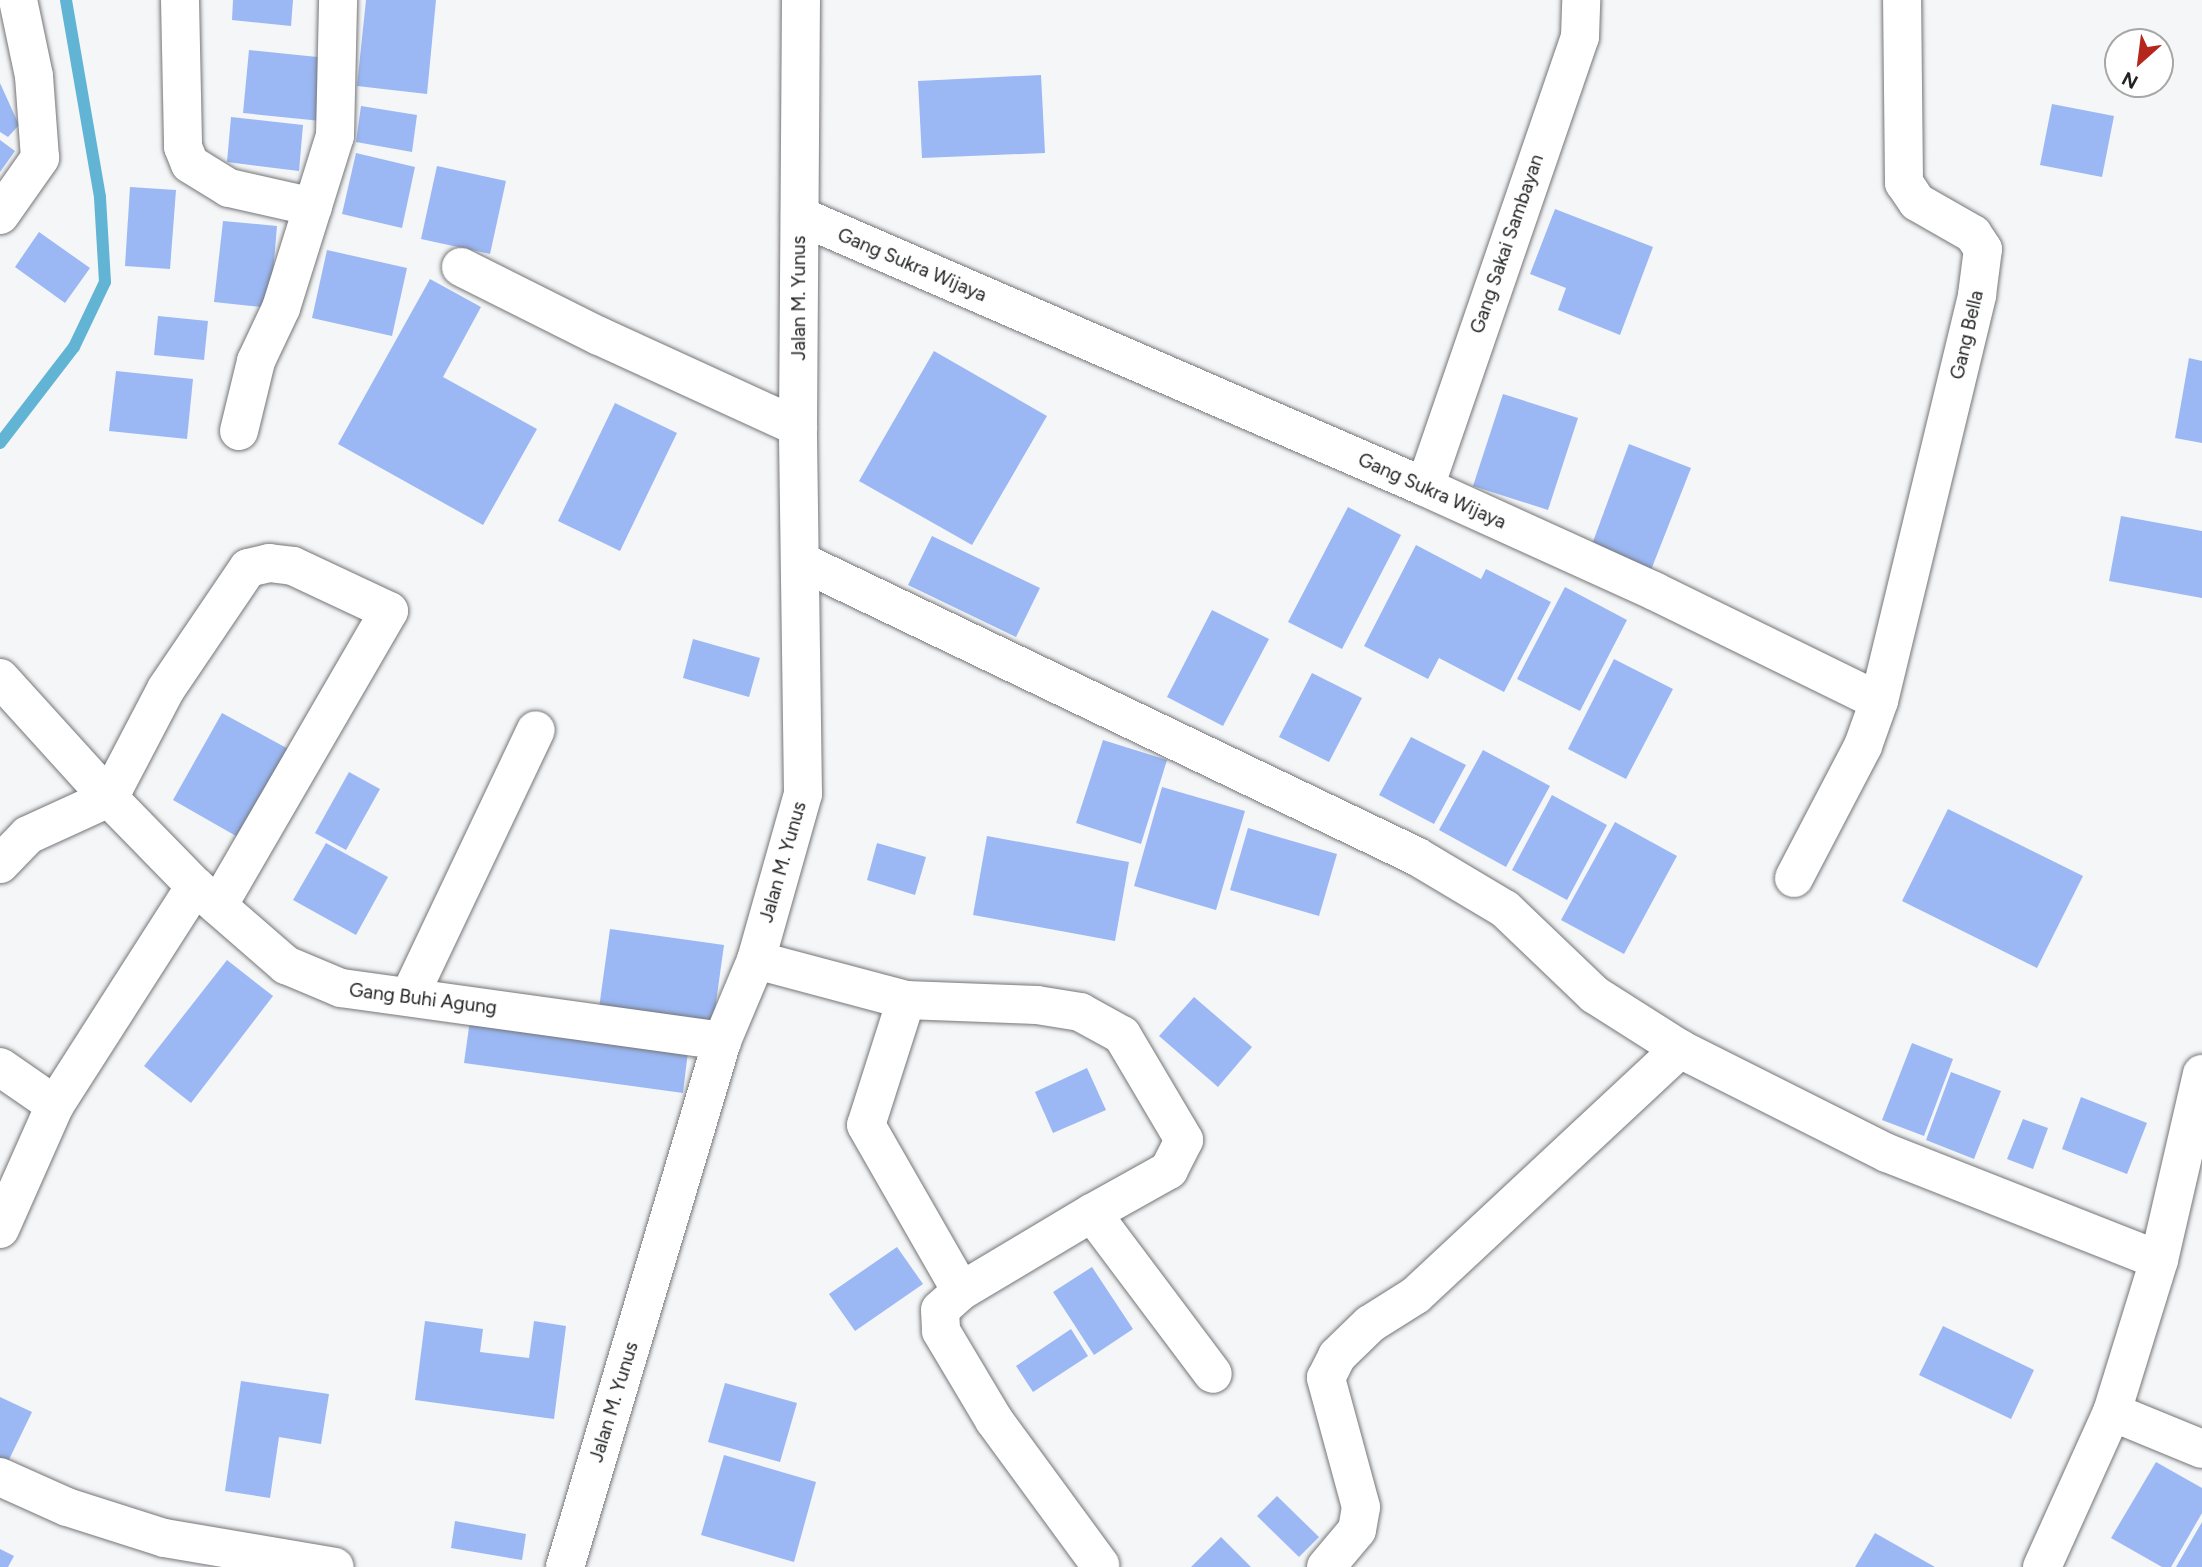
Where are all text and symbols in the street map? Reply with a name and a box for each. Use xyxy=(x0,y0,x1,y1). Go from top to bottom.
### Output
north arrow xyxy=(2104,28,2174,98)
text: N xyxy=(2118,67,2142,94)
street label: Gang Sakai Sambayan xyxy=(1466,151,1548,337)
street label: Gang Sukra Wijaya xyxy=(834,223,990,307)
street label: Jalan M. Yunus xyxy=(788,236,810,360)
street label: Gang Bella xyxy=(1946,288,1988,382)
street label: Gang Sukra Wijaya xyxy=(1354,448,1510,534)
street label: Jalan M. Yunus xyxy=(755,799,811,925)
street label: Gang Buhi Agung xyxy=(348,979,498,1019)
street label: Jalan M. Yunus xyxy=(585,1339,643,1465)

